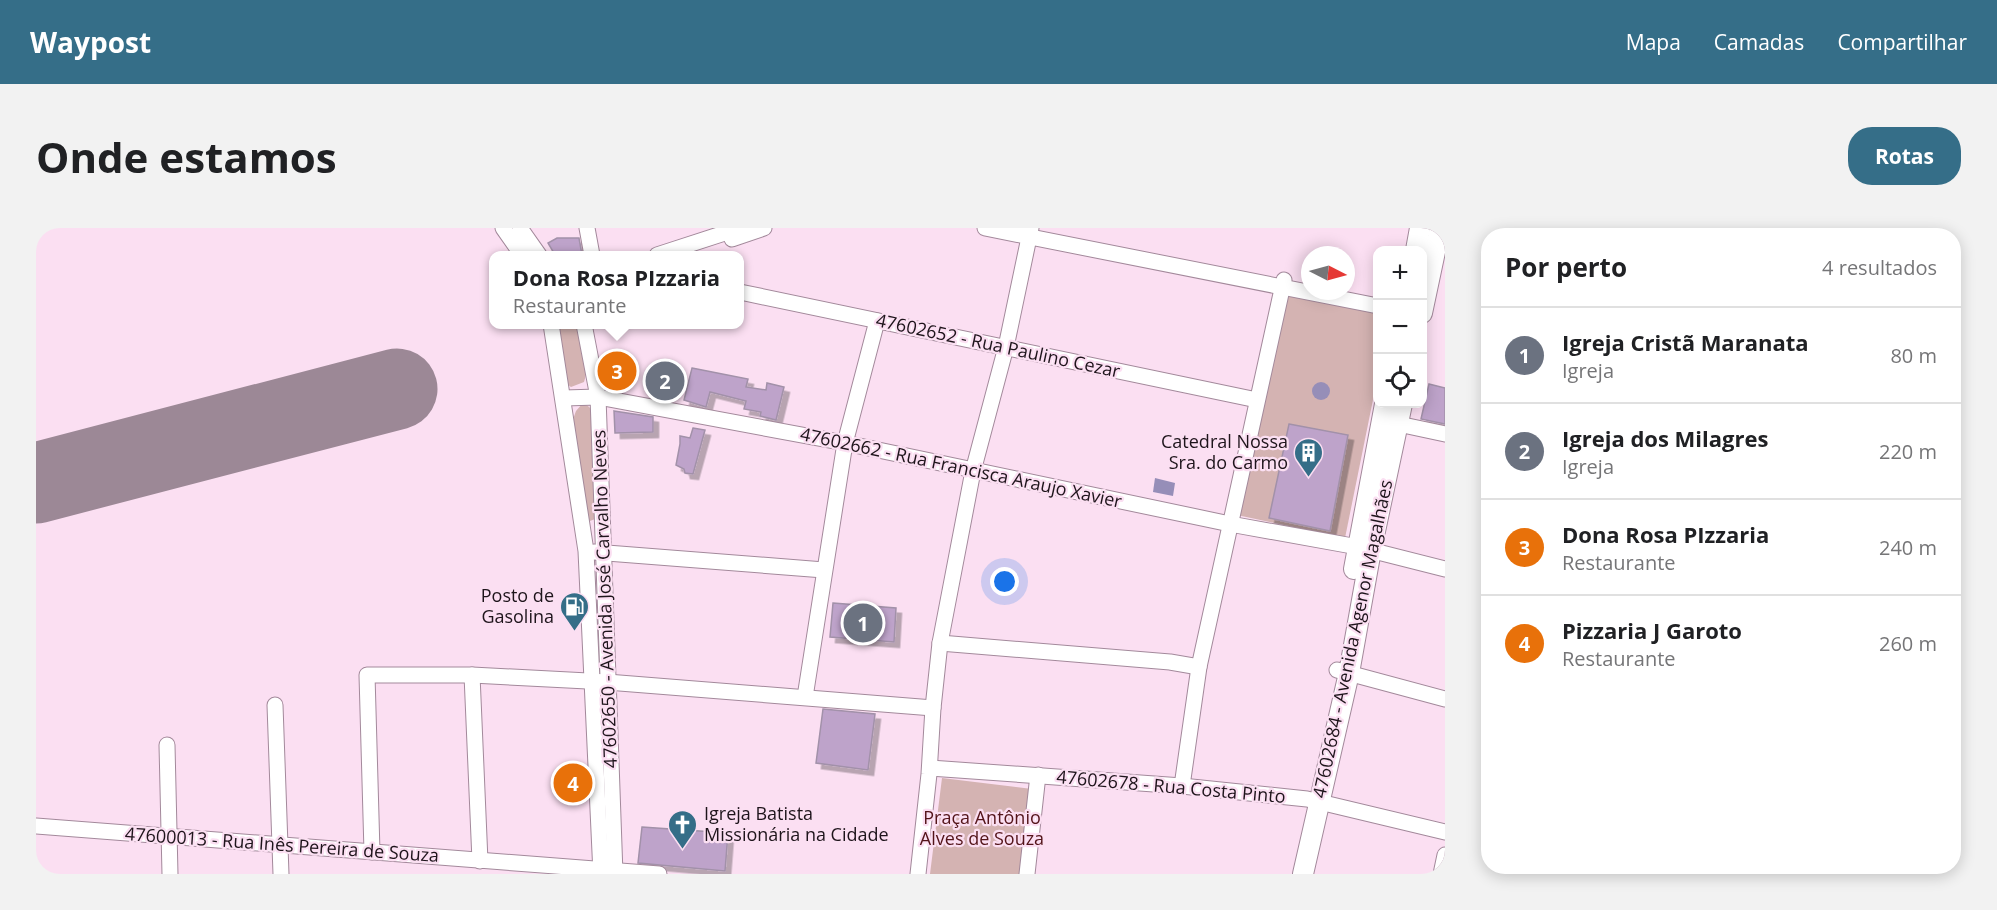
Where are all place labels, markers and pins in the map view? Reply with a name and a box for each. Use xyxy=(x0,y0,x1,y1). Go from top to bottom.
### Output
pin: 3 xyxy=(598,348,636,394)
pin: 2 xyxy=(646,358,684,404)
place label: Catedral Nossa Sra. do Carmo xyxy=(1161,429,1288,474)
building icon: Catedral Nossa Sra. do Carmo xyxy=(1293,436,1325,478)
place label: Posto de Gasolina xyxy=(481,583,554,628)
fuel station icon: Posto de Gasolina xyxy=(559,590,591,632)
pin: 1 xyxy=(844,600,882,646)
pin: 4 xyxy=(554,760,592,806)
place label: Igreja Batista Missionária na Cidade xyxy=(704,801,889,846)
church icon: Igreja Batista Missionária na Cidade xyxy=(667,808,699,850)

